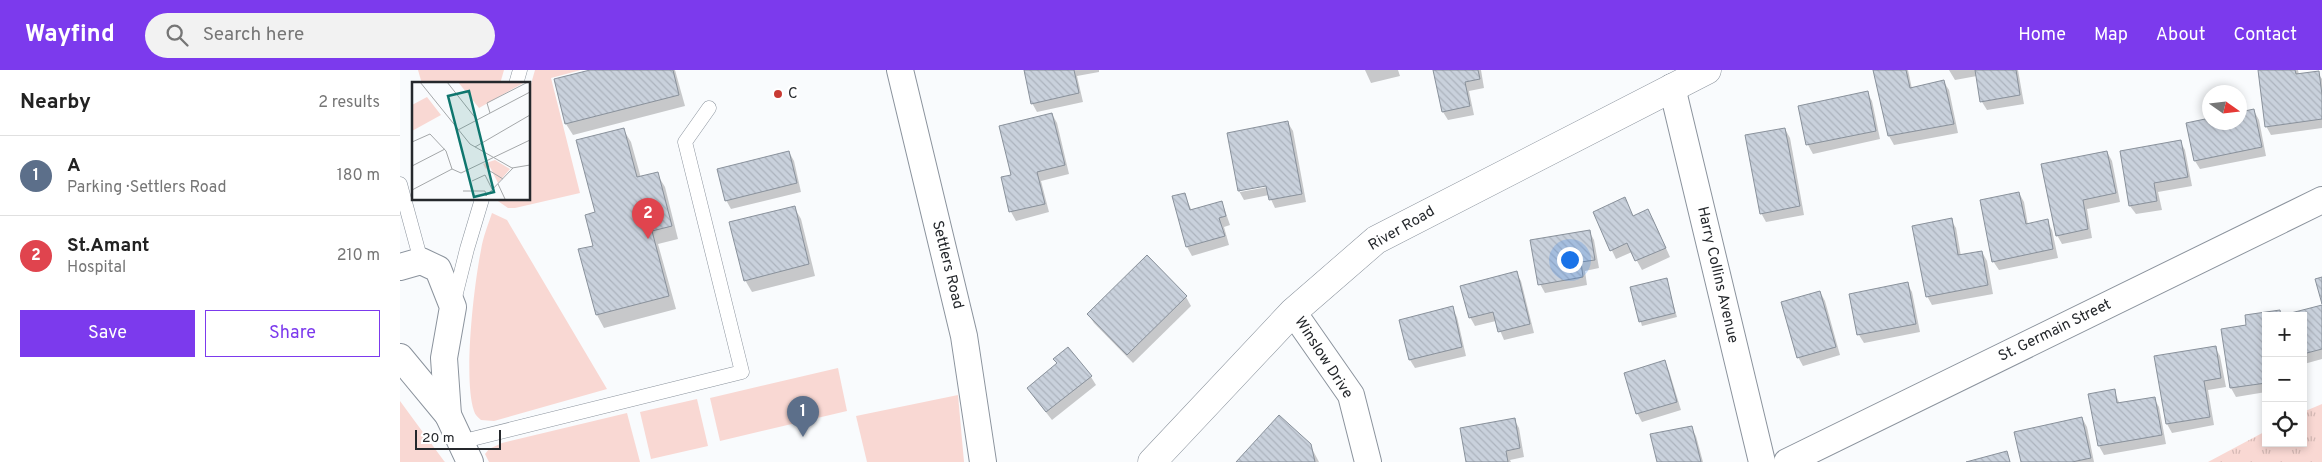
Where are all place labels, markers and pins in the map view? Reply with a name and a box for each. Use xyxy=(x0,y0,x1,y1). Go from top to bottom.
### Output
place label: C xyxy=(788,85,798,104)
marker: C xyxy=(772,88,784,100)
pin: 2 xyxy=(632,198,664,239)
pin: 1 xyxy=(787,396,819,437)

